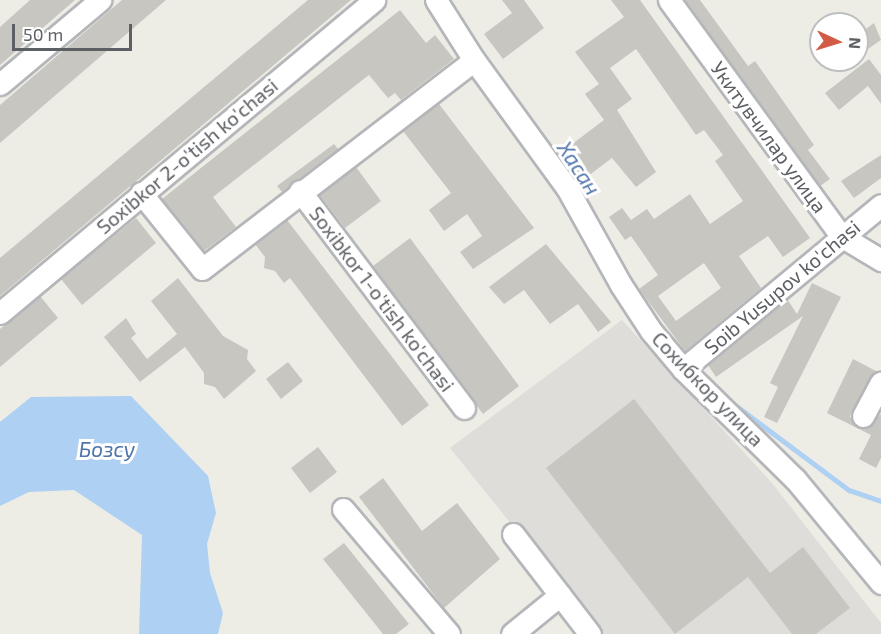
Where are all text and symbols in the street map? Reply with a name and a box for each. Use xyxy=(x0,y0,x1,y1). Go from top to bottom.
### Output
scale bar xyxy=(15,12,135,50)
north arrow xyxy=(809,12,869,72)
text: 50 m xyxy=(23,23,63,45)
text: N xyxy=(846,37,865,50)
street label: Укитувчилар улица xyxy=(706,57,832,217)
street label: Soxibkor 2-o'tish ko'chasi xyxy=(91,73,283,239)
water label: Хасан xyxy=(552,136,606,200)
street label: Soxibkor 1-o'tish ko'chasi xyxy=(304,201,460,397)
street label: Soib Yusupov ko'chasi xyxy=(699,215,865,359)
street label: Сохибкор улица xyxy=(647,327,769,451)
water label: Бозсу xyxy=(79,436,135,462)

